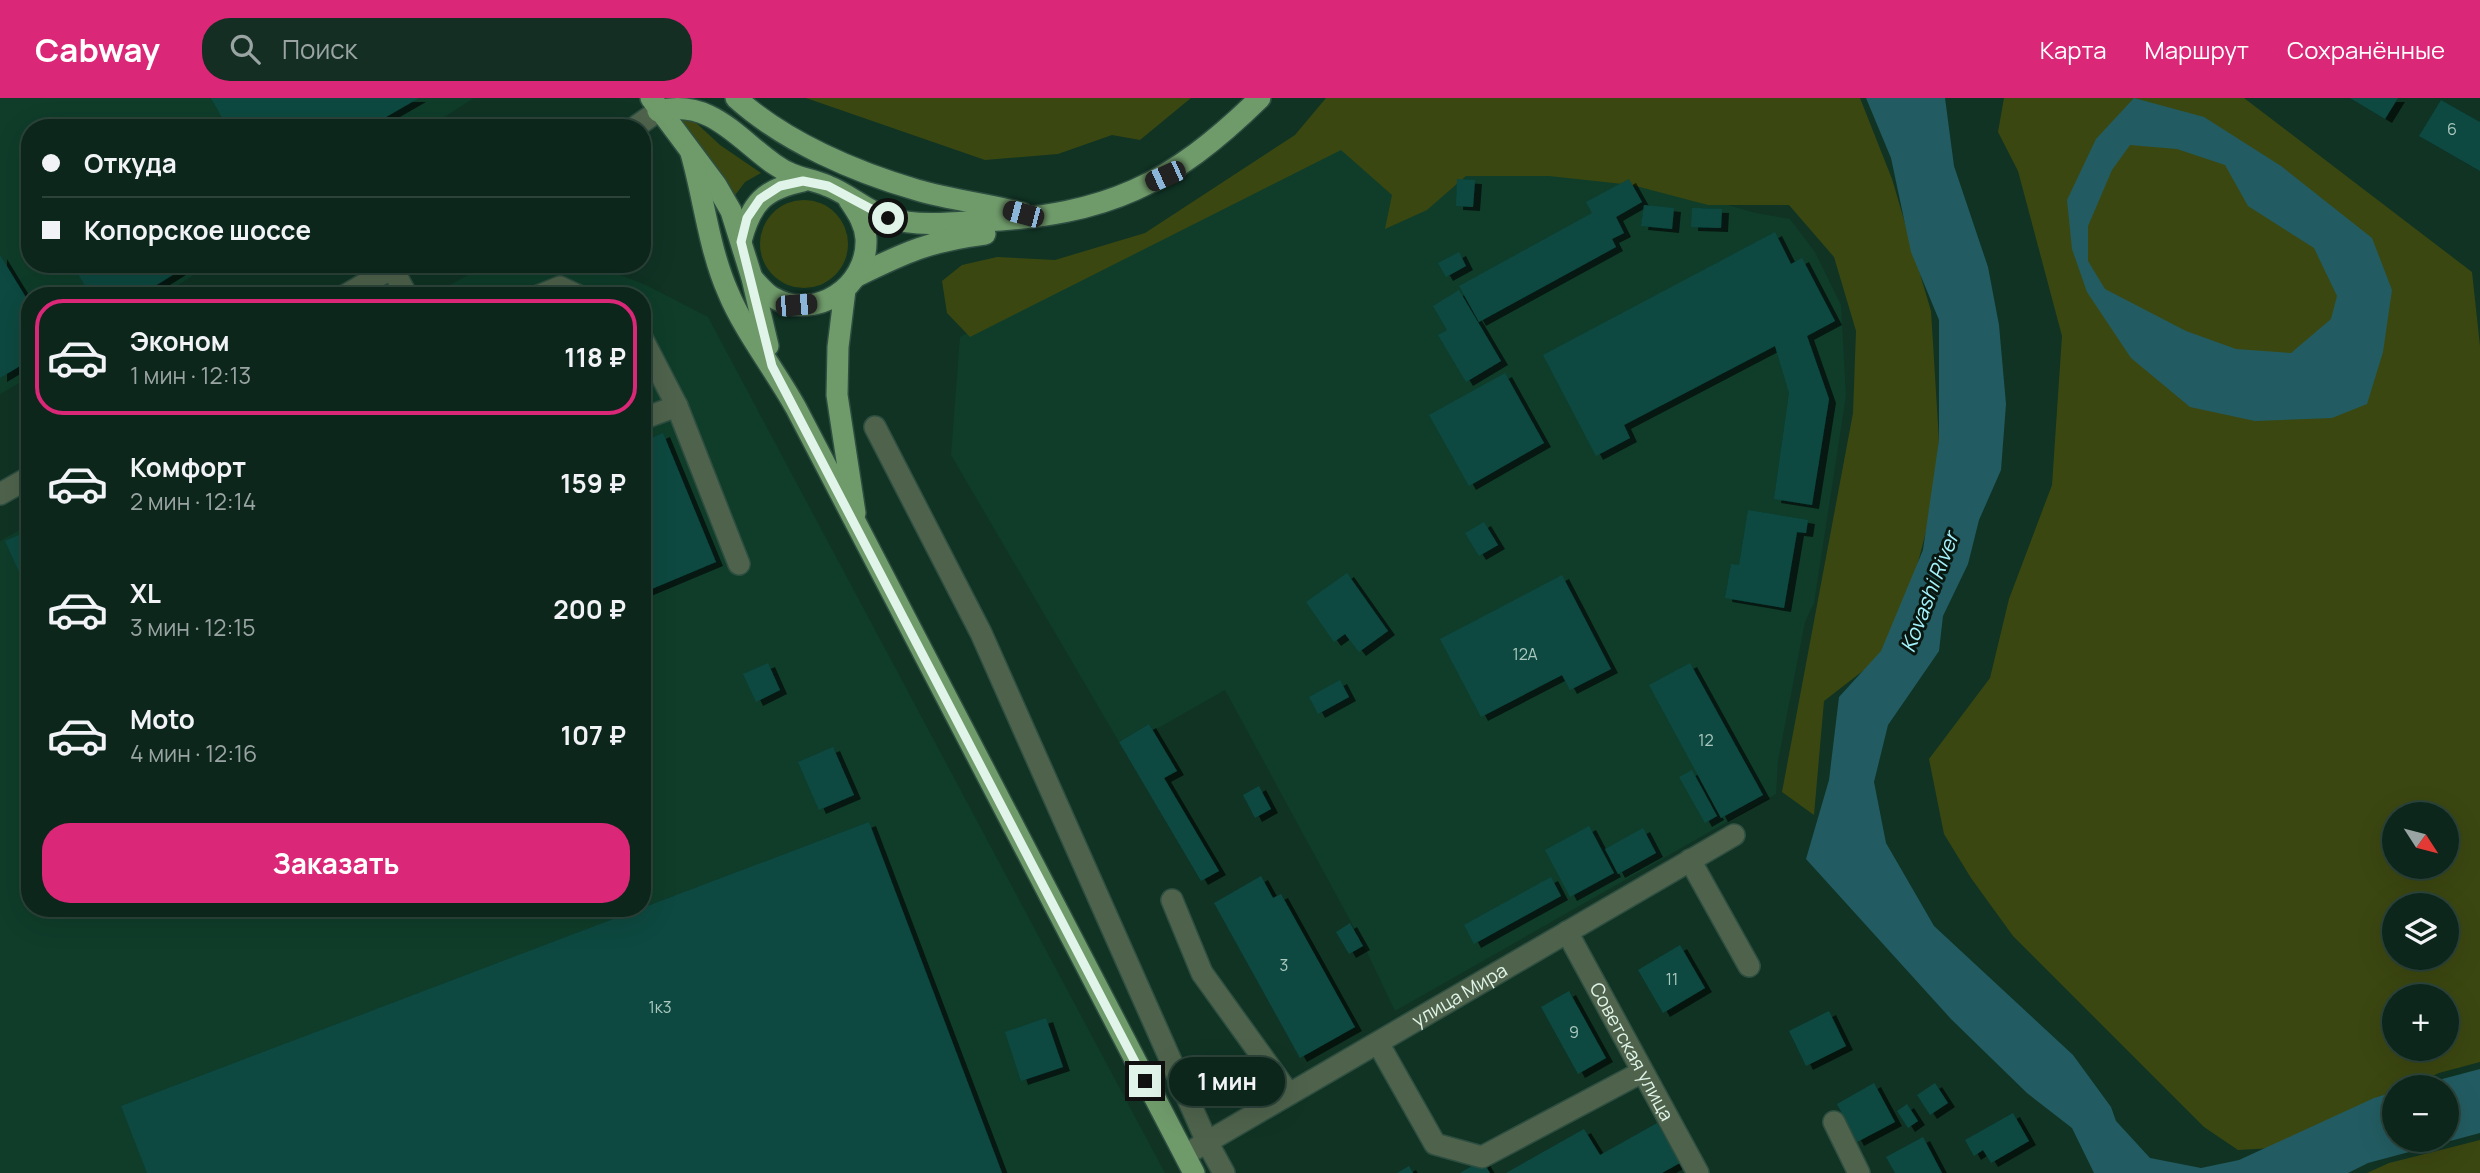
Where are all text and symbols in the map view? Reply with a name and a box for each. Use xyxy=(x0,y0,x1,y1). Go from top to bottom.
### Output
search box xyxy=(202,18,692,81)
text: Cabway xyxy=(35,27,160,72)
icon: search xyxy=(226,30,264,68)
text: Поиск xyxy=(282,31,357,67)
text: Карта xyxy=(2040,33,2107,66)
text: Маршрут xyxy=(2145,33,2249,66)
text: Сохранённые xyxy=(2287,33,2445,66)
house number: 6 xyxy=(2447,118,2457,140)
text: Откуда xyxy=(84,145,177,181)
car xyxy=(1142,158,1189,194)
car xyxy=(1000,198,1047,230)
route start xyxy=(872,202,904,234)
text: Копорское шоссе xyxy=(84,212,311,248)
car xyxy=(775,293,818,317)
text: Эконом xyxy=(130,323,230,359)
icon: car xyxy=(46,326,109,389)
text: 118 ₽ xyxy=(564,339,626,375)
text: 1 мин · 12:13 xyxy=(130,359,251,391)
text: Комфорт xyxy=(130,449,246,485)
icon: car xyxy=(46,452,109,515)
text: 159 ₽ xyxy=(560,465,626,501)
text: 2 мин · 12:14 xyxy=(130,485,256,517)
water label: Kovashi River xyxy=(1893,526,1966,656)
text: XL xyxy=(130,575,161,611)
icon: car xyxy=(46,578,109,641)
text: 200 ₽ xyxy=(553,591,626,627)
text: 3 мин · 12:15 xyxy=(130,611,256,643)
house number: 12А xyxy=(1512,643,1538,665)
text: Moto xyxy=(130,701,195,737)
icon: car xyxy=(46,704,109,767)
text: 107 ₽ xyxy=(561,717,626,753)
house number: 12 xyxy=(1698,729,1714,751)
text: 4 мин · 12:16 xyxy=(130,737,257,769)
north arrow xyxy=(2382,802,2459,878)
map controls xyxy=(2382,802,2459,1152)
button: Заказать xyxy=(42,823,630,903)
button: layers xyxy=(2382,893,2459,970)
house number: 3 xyxy=(1280,954,1288,976)
street label: улица Мира xyxy=(1407,957,1512,1033)
house number: 11 xyxy=(1666,968,1678,990)
street label: Советская улица xyxy=(1584,978,1680,1125)
button: + xyxy=(2382,984,2459,1061)
house number: 1к3 xyxy=(648,996,672,1018)
house number: 9 xyxy=(1569,1021,1579,1043)
callout: 1 мин xyxy=(1170,1056,1285,1105)
route end xyxy=(1129,1065,1161,1097)
text: 1 мин xyxy=(1197,1065,1257,1097)
button: − xyxy=(2382,1075,2459,1152)

